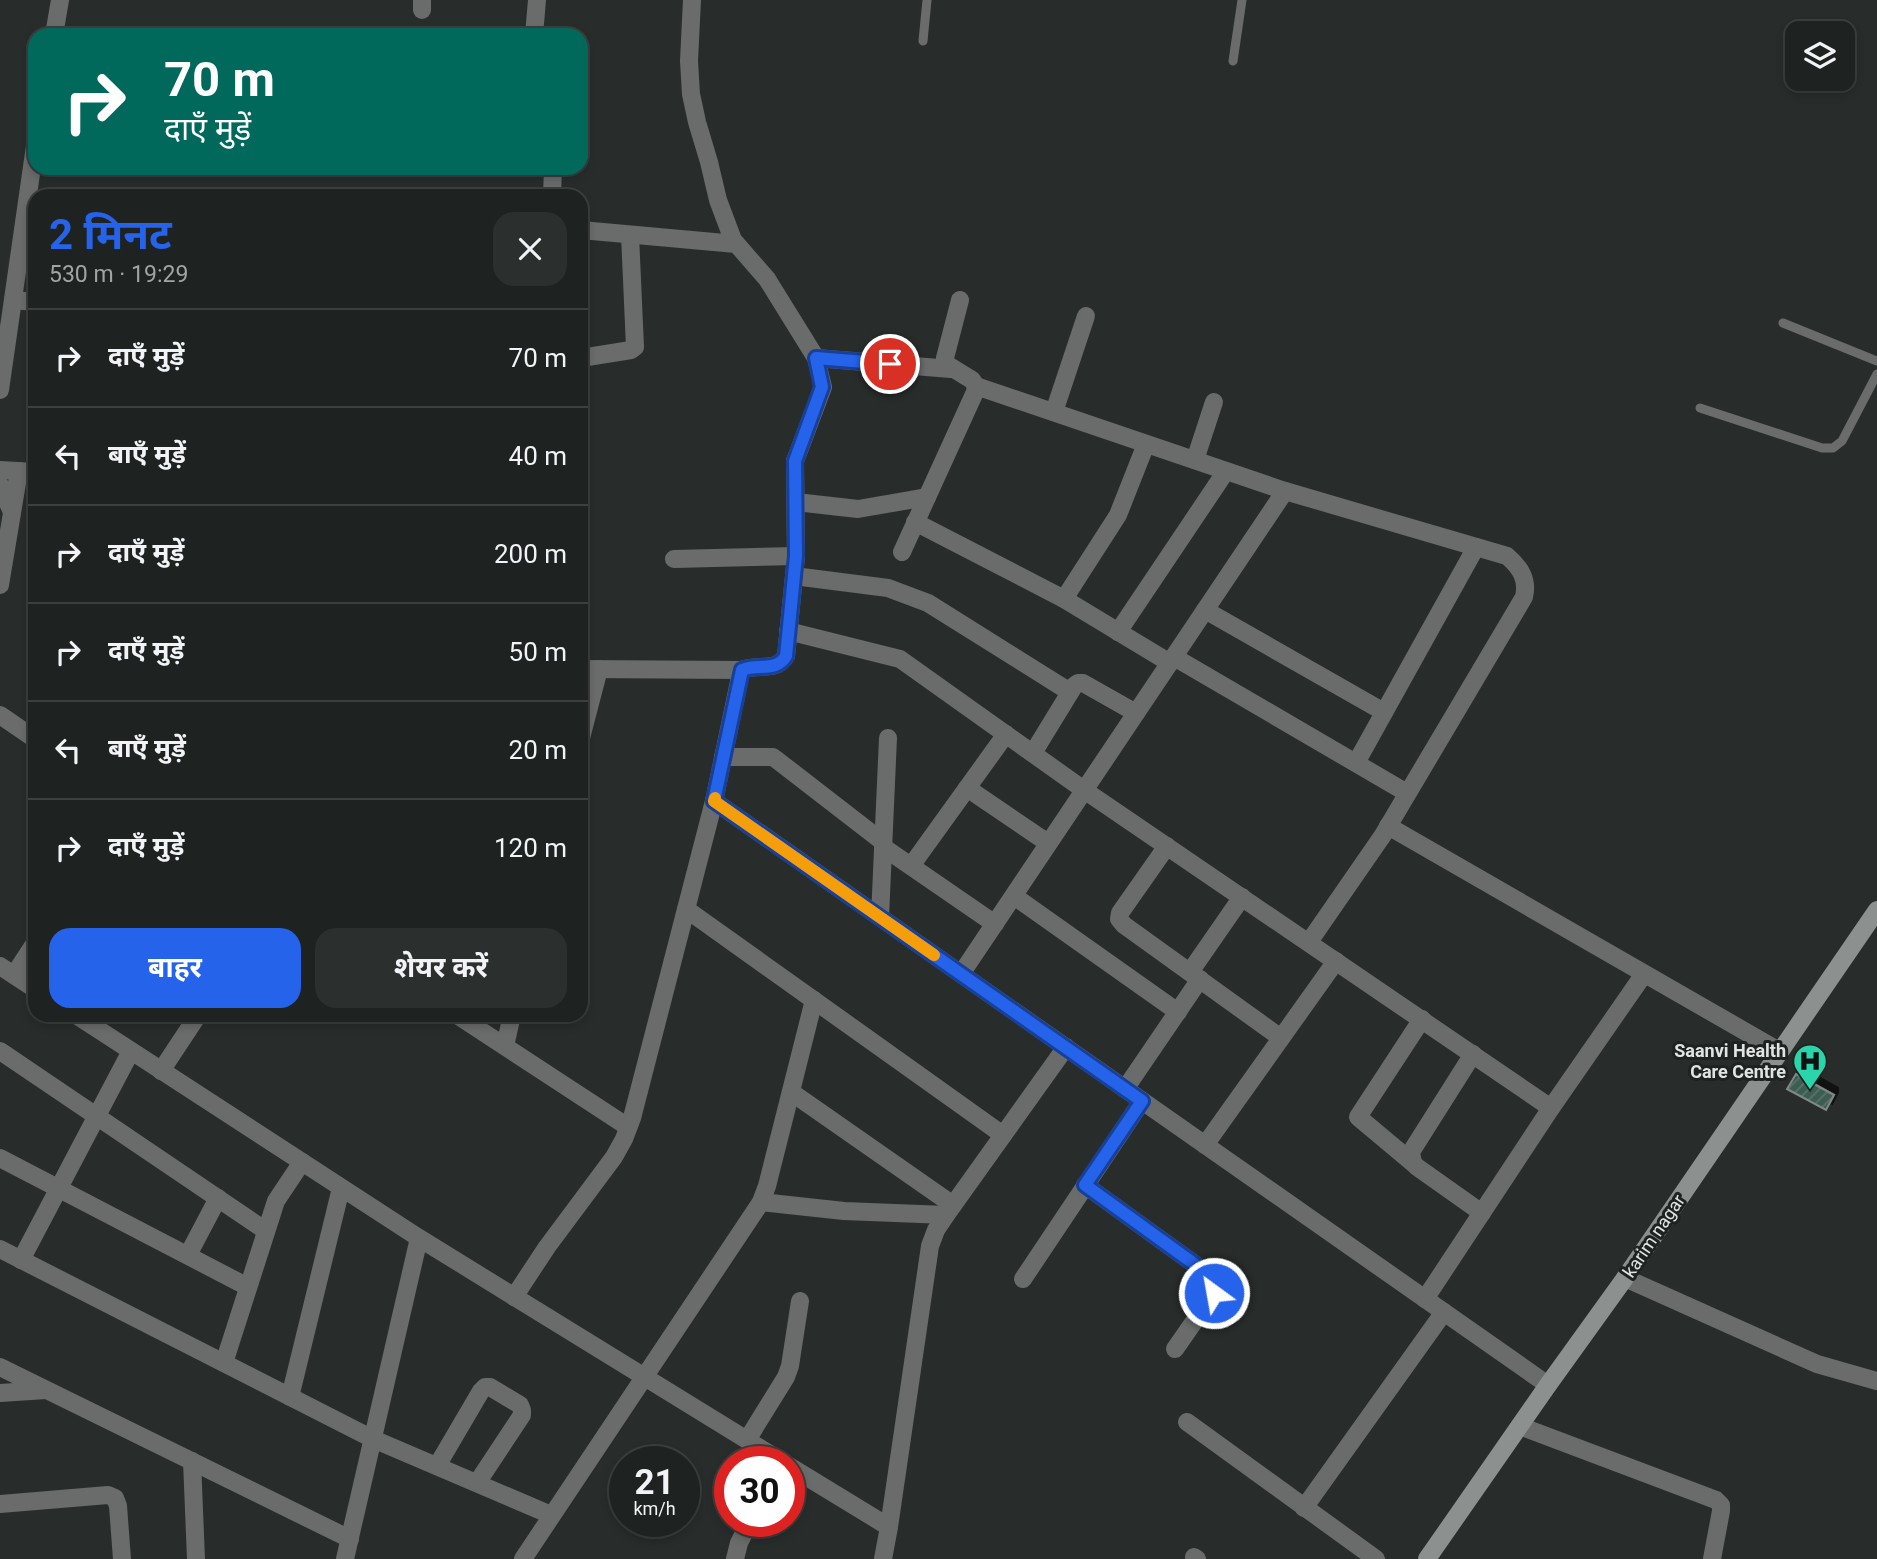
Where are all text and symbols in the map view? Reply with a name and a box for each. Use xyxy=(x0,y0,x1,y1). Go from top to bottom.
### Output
map controls xyxy=(1785,21,1855,91)
button: layers xyxy=(1785,21,1855,91)
text: 70 m xyxy=(164,51,275,108)
icon: right xyxy=(49,56,140,147)
text: दाएँ मुड़ें xyxy=(164,110,251,148)
text: 2 मिनट xyxy=(49,210,172,259)
button: close xyxy=(493,212,567,286)
text: 530 m · 19:29 xyxy=(49,261,188,288)
pin xyxy=(860,334,920,394)
icon: right xyxy=(49,339,87,377)
text: दाएँ मुड़ें xyxy=(108,341,184,371)
text: 70 m xyxy=(509,343,567,373)
icon: arrive xyxy=(871,345,909,383)
icon: left xyxy=(49,437,87,475)
text: बाएँ मुड़ें xyxy=(108,439,186,469)
text: 40 m xyxy=(509,441,567,471)
icon: right xyxy=(49,535,87,573)
text: दाएँ मुड़ें xyxy=(108,537,184,567)
text: 200 m xyxy=(494,539,567,569)
icon: right xyxy=(49,633,87,671)
text: दाएँ मुड़ें xyxy=(108,635,184,665)
text: 50 m xyxy=(509,637,567,667)
icon: left xyxy=(49,731,87,769)
text: बाएँ मुड़ें xyxy=(108,733,186,763)
text: 20 m xyxy=(509,735,567,765)
icon: right xyxy=(49,829,87,867)
text: दाएँ मुड़ें xyxy=(108,831,184,861)
text: 120 m xyxy=(494,833,567,863)
button: बाहर xyxy=(49,928,301,1008)
button: शेयर करें xyxy=(315,928,567,1008)
place label: Saanvi Health Care Centre xyxy=(1674,1040,1786,1082)
hospital icon: Saanvi Health Care Centre xyxy=(1791,1042,1829,1091)
street label: karim nagar xyxy=(1618,1190,1689,1281)
position arrow xyxy=(1177,1256,1251,1330)
speed limit sign: 30 xyxy=(714,1446,805,1537)
text: 21 xyxy=(634,1462,675,1503)
text: km/h xyxy=(633,1498,676,1519)

